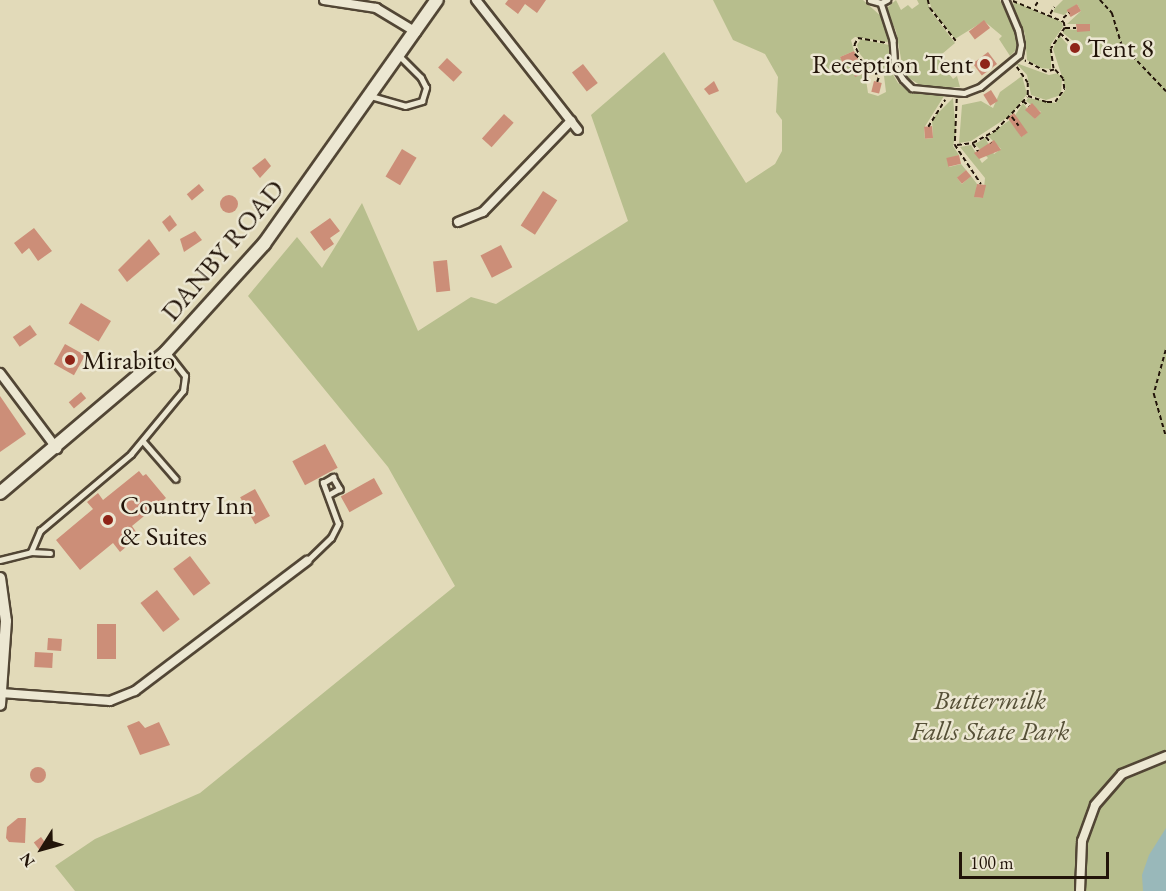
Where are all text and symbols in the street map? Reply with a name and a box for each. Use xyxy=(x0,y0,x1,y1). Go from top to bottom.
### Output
place label: Tent 8 xyxy=(1087,32,1154,64)
marker: Tent 8 xyxy=(1068,41,1082,55)
place label: Reception Tent xyxy=(812,48,973,80)
marker: Reception Tent xyxy=(978,57,992,71)
street label: DANBY ROAD xyxy=(154,173,290,327)
place label: Mirabito xyxy=(82,344,175,376)
marker: Mirabito xyxy=(63,353,77,367)
place label: Country Inn & Suites xyxy=(120,488,253,551)
marker: Country Inn & Suites xyxy=(101,513,115,527)
park label: Buttermilk Falls State Park xyxy=(911,683,1069,746)
north arrow xyxy=(12,819,72,879)
scale bar xyxy=(962,840,1112,878)
text: N xyxy=(15,849,40,872)
text: 100 m xyxy=(970,851,1014,874)

